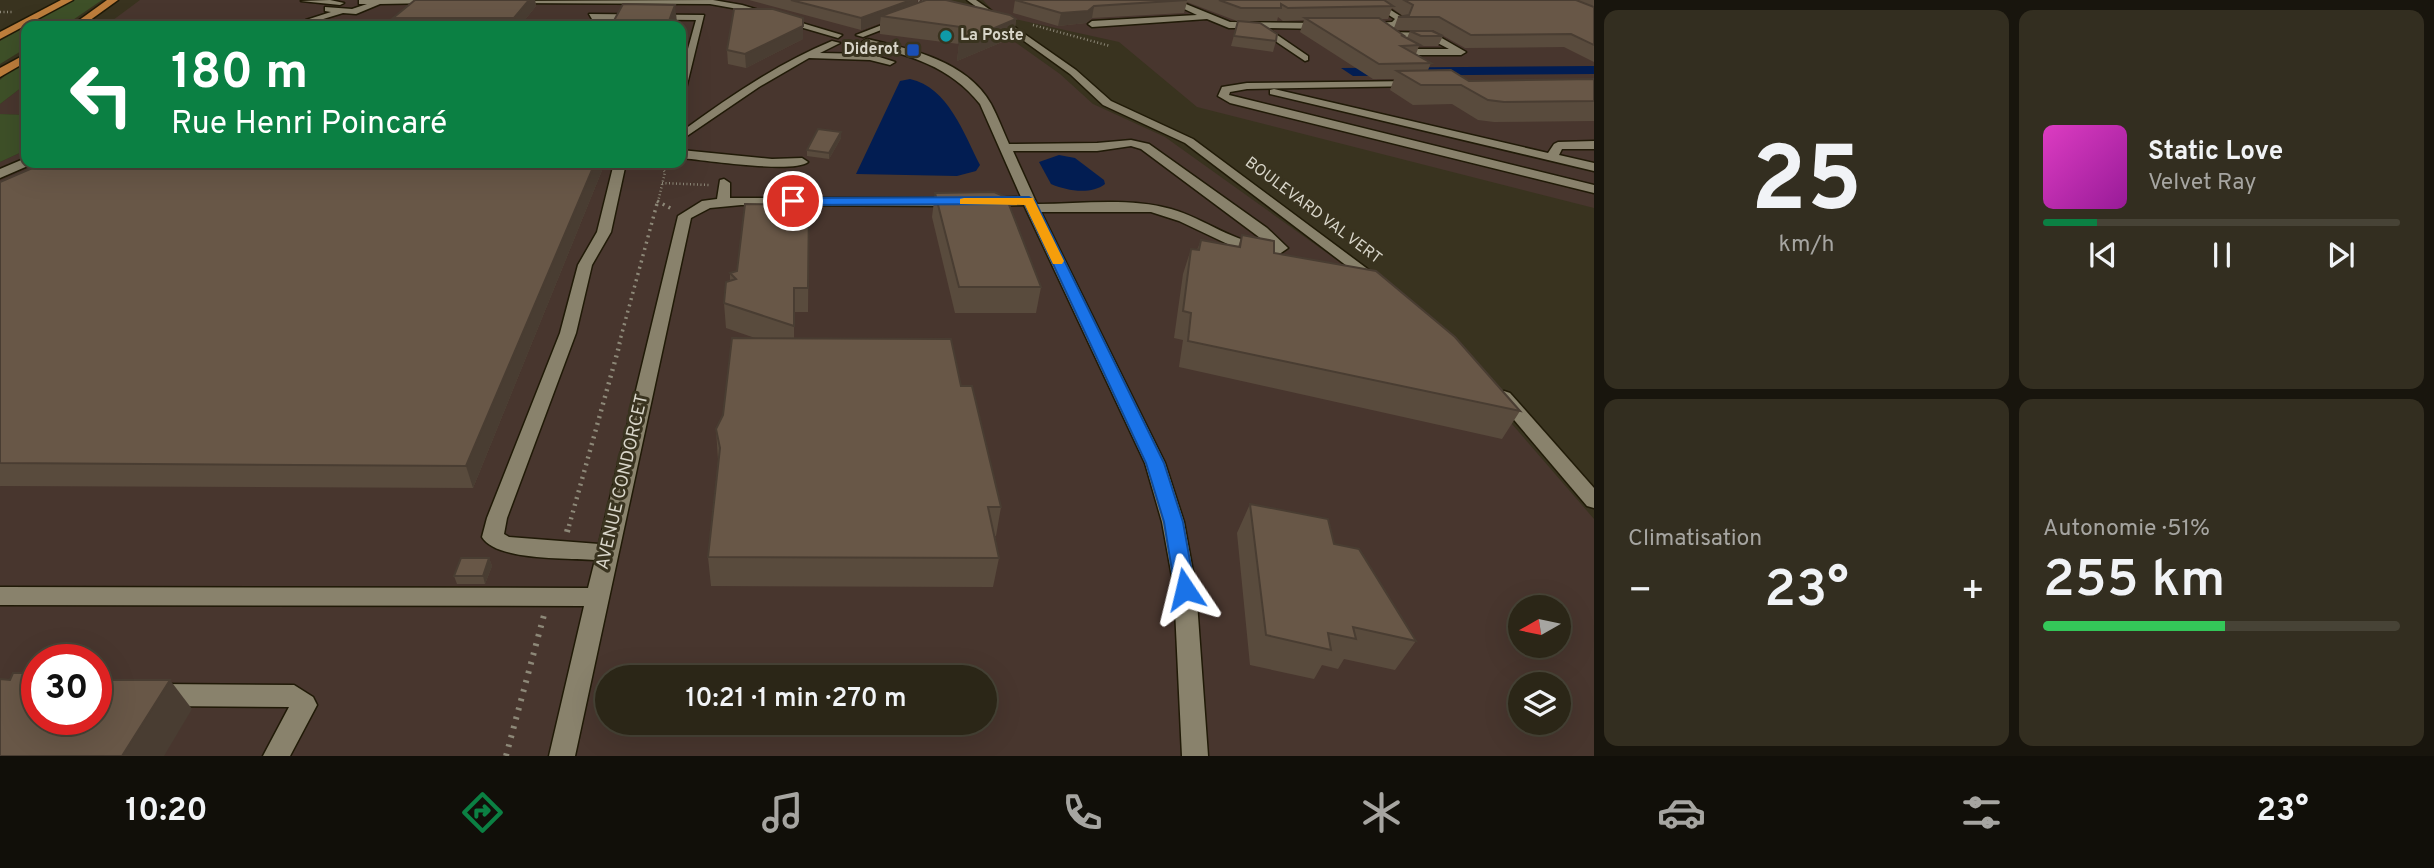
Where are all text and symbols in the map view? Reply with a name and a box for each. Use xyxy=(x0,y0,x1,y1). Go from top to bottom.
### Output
place label: La Poste xyxy=(960,26,1024,46)
marker: La Poste xyxy=(938,28,954,44)
place label: Diderot xyxy=(843,40,899,60)
marker: Diderot xyxy=(905,42,921,58)
text: 180 m xyxy=(171,44,308,106)
icon: left xyxy=(56,49,147,140)
text: Rue Henri Poincaré xyxy=(171,105,447,145)
text: 25 xyxy=(1751,128,1862,243)
text: Static Love xyxy=(2148,136,2283,169)
street label: BOULEVARD VAL VERT xyxy=(1241,153,1385,269)
text: Velvet Ray xyxy=(2148,169,2256,198)
pin xyxy=(763,171,823,231)
icon: arrive xyxy=(774,182,812,220)
text: km/h xyxy=(1779,231,1834,260)
icon: previous xyxy=(2084,236,2122,274)
icon: pause xyxy=(2203,236,2241,274)
icon: next xyxy=(2322,236,2360,274)
street label: AVENUE CONDORCET xyxy=(592,392,654,572)
text: Autonomie · 51% xyxy=(2043,515,2210,544)
text: Climatisation xyxy=(1628,525,1762,554)
text: 255 km xyxy=(2043,549,2225,615)
position arrow xyxy=(1148,552,1222,626)
text: 23° xyxy=(1764,559,1849,625)
text: − xyxy=(1628,568,1653,617)
text: + xyxy=(1960,568,1985,617)
north arrow xyxy=(1508,595,1572,658)
map controls xyxy=(1508,595,1571,735)
speed limit sign: 30 xyxy=(21,644,112,735)
button: layers xyxy=(1508,672,1571,735)
text: 10:21 · 1 min · 270 m xyxy=(685,683,907,716)
icon: directions xyxy=(458,788,507,837)
icon: music xyxy=(758,788,807,837)
icon: phone xyxy=(1058,788,1107,837)
icon: climate xyxy=(1357,788,1406,837)
icon: car xyxy=(1657,788,1706,837)
icon: filters xyxy=(1957,788,2006,837)
text: 10:20 xyxy=(125,792,208,832)
text: 23° xyxy=(2257,792,2309,832)

